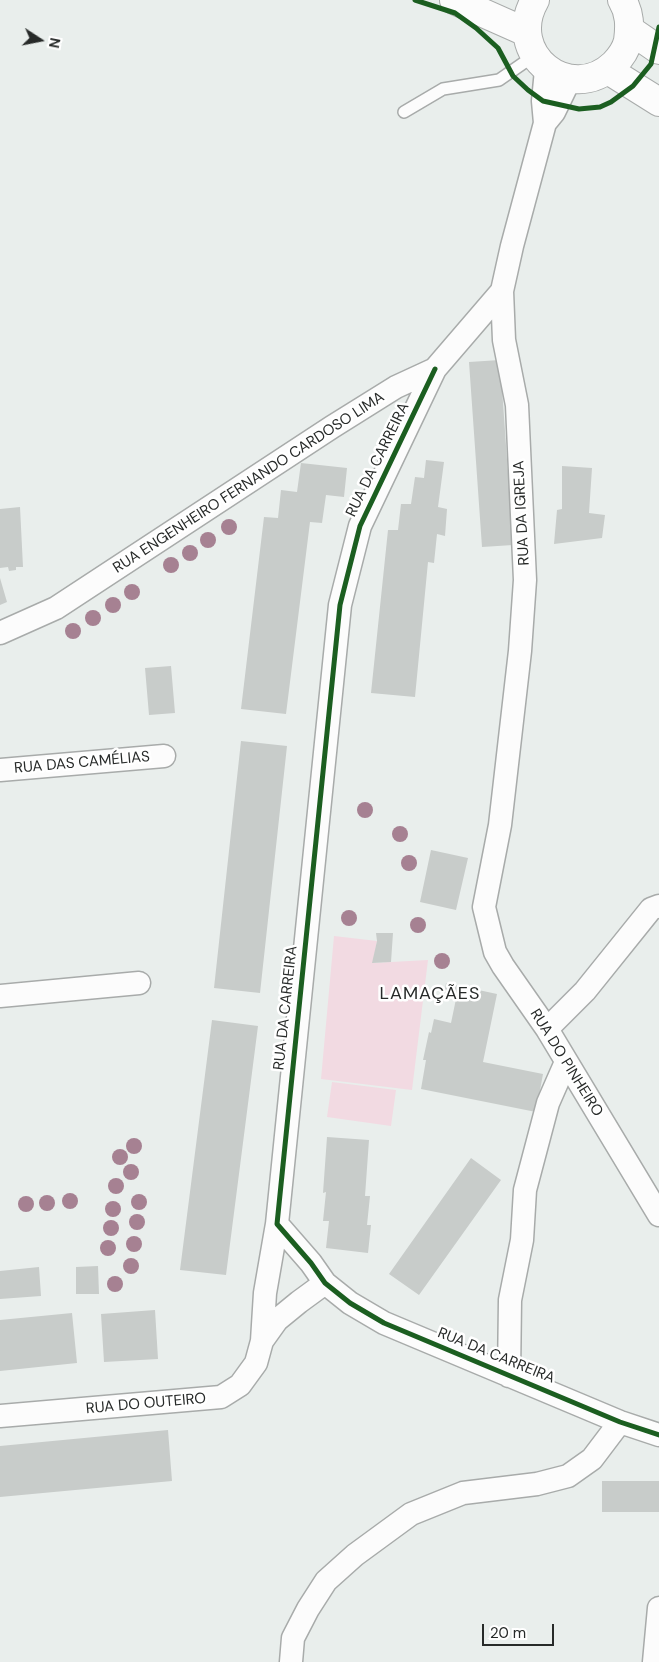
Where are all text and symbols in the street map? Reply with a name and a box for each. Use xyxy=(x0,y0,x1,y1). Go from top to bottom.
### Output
north arrow xyxy=(15,15,65,65)
text: N xyxy=(45,36,65,50)
street label: RUA ENGENHEIRO FERNANDO CARDOSO LIMA xyxy=(110,388,388,578)
street label: RUA DA CARREIRA xyxy=(343,400,413,520)
street label: RUA DA IGREJA xyxy=(510,460,534,566)
street label: RUA DAS CAMÉLIAS xyxy=(13,748,151,778)
street label: RUA DA CARREIRA xyxy=(271,945,301,1071)
district label: LAMAÇÃES xyxy=(379,983,481,1005)
street label: RUA DO PINHEIRO xyxy=(526,1006,606,1120)
street label: RUA DA CARREIRA xyxy=(435,1324,557,1388)
street label: RUA DO OUTEIRO xyxy=(85,1390,207,1418)
scale bar xyxy=(484,1614,556,1646)
text: 20 m xyxy=(490,1623,526,1643)

